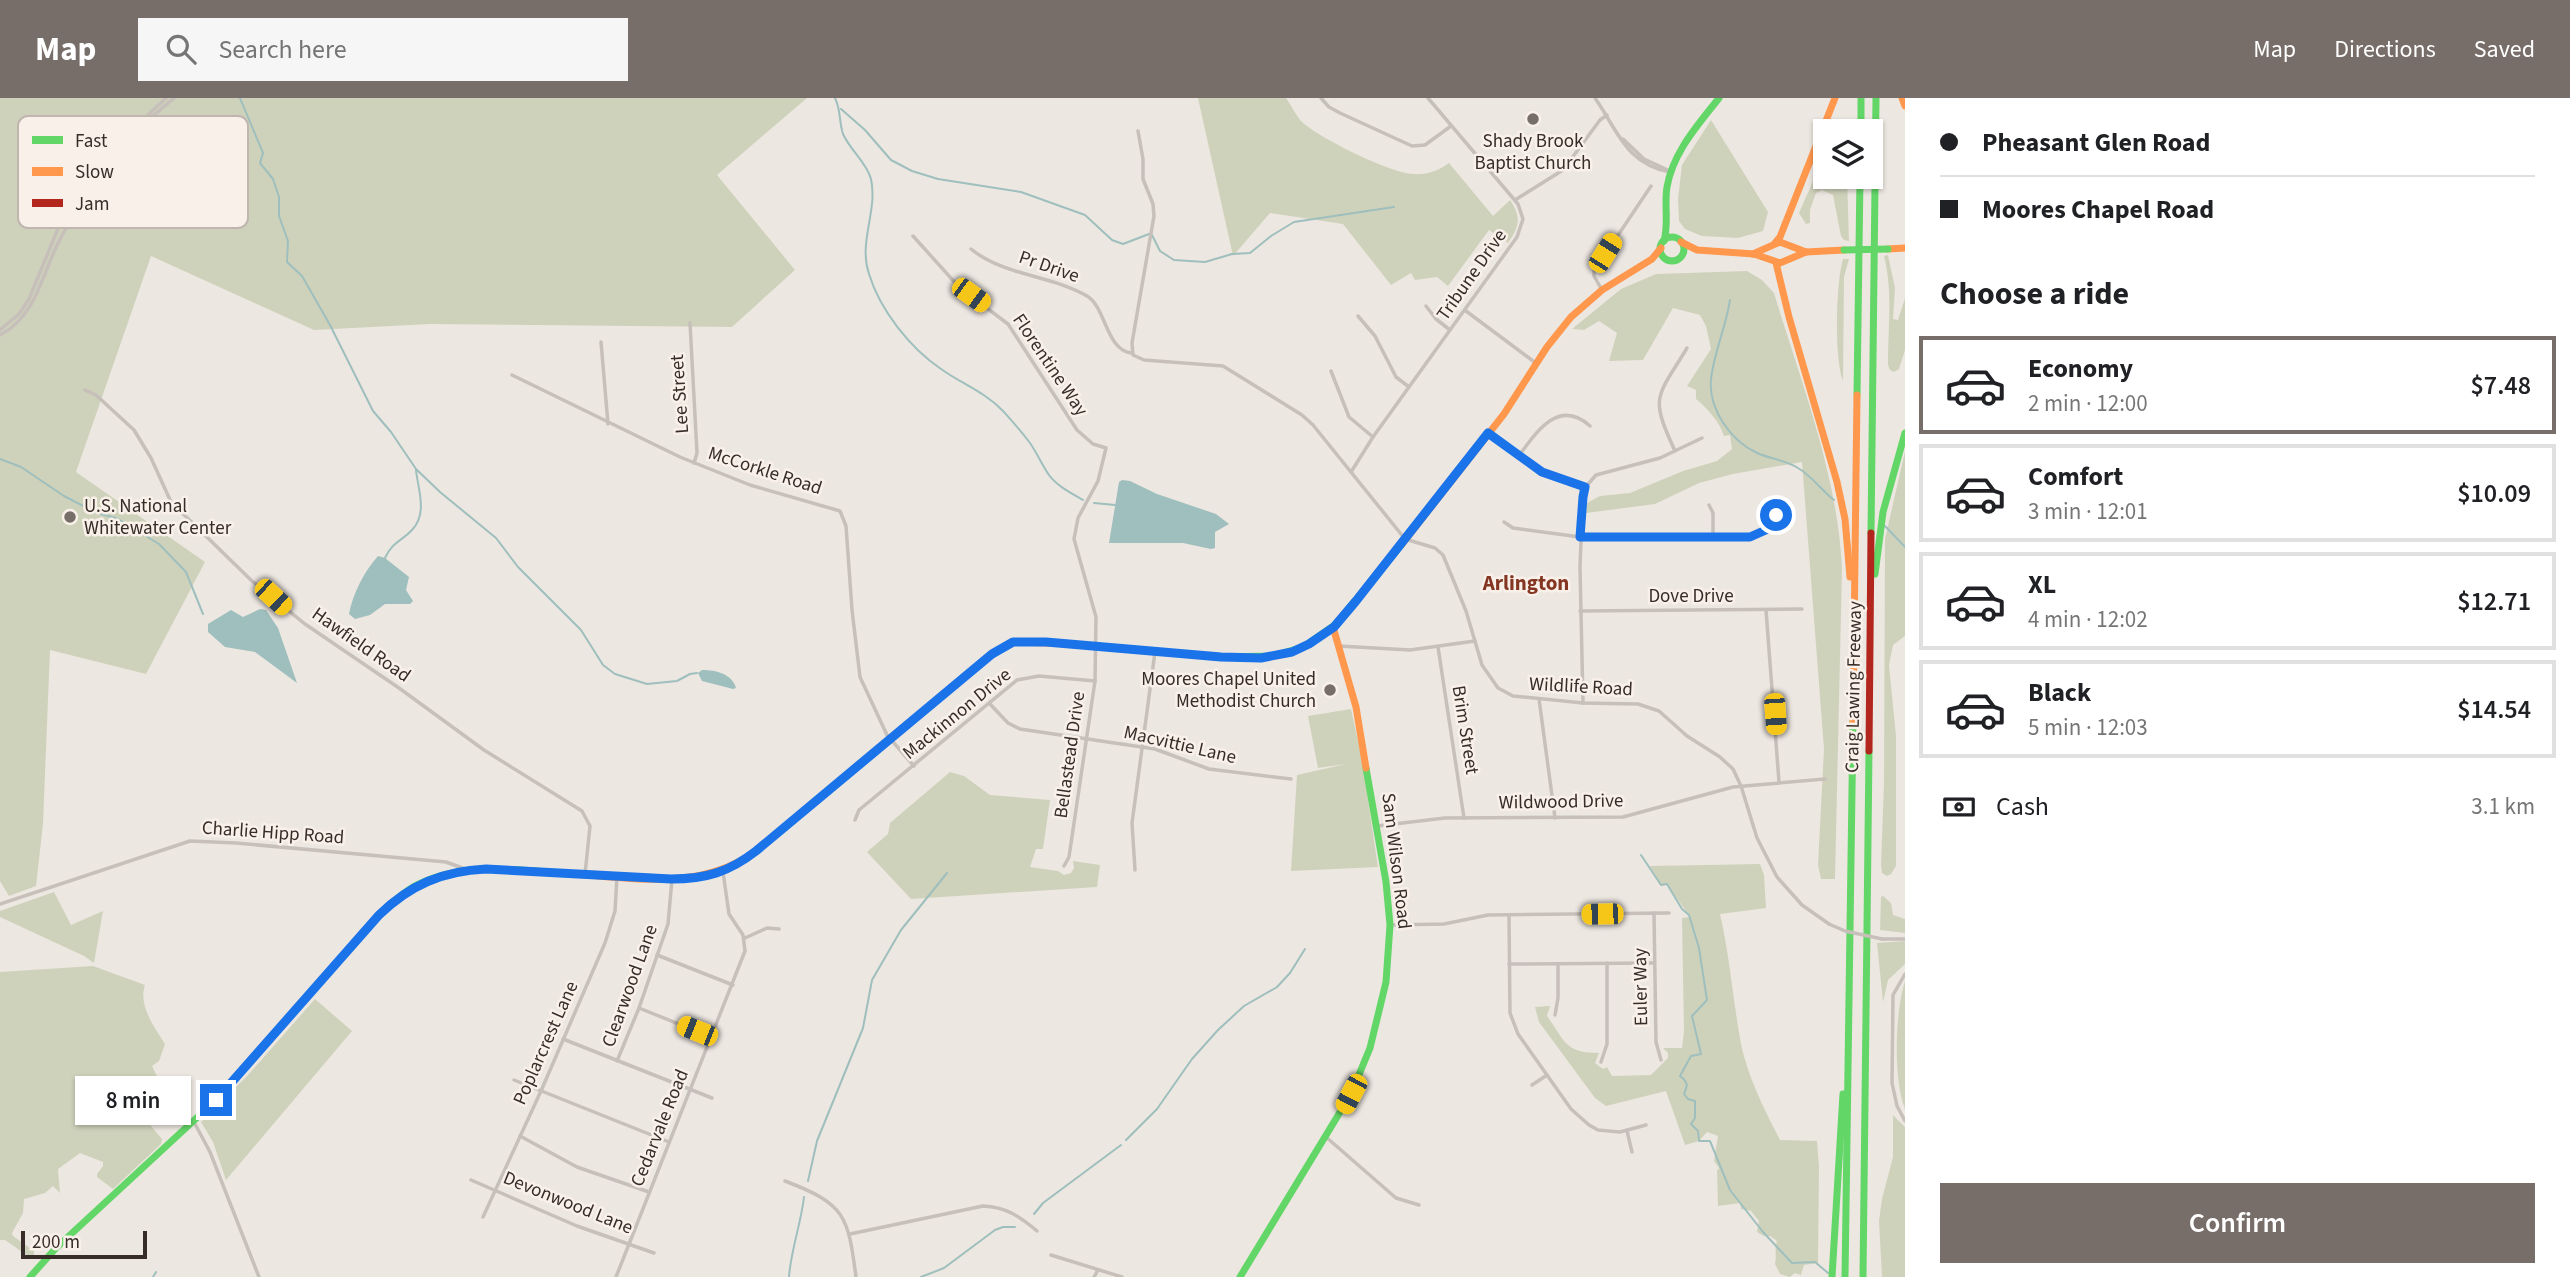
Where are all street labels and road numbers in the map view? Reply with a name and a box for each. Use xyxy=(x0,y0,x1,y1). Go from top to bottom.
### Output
street label: Tribune Drive xyxy=(1430,224,1514,326)
street label: Pr Drive xyxy=(1015,244,1083,290)
street label: Florentine Way xyxy=(1006,308,1094,422)
street label: Lee Street xyxy=(664,353,696,434)
street label: McCorkle Road xyxy=(704,440,826,502)
street label: Dove Drive xyxy=(1648,583,1734,610)
street label: Hawfield Road xyxy=(306,601,416,689)
street label: Craig Lawing Freeway xyxy=(1839,601,1869,773)
street label: Mackinnon Drive xyxy=(897,662,1017,766)
street label: Wildlife Road xyxy=(1528,671,1634,703)
street label: Brim Street xyxy=(1445,684,1485,777)
street label: Bellastead Drive xyxy=(1048,690,1092,820)
street label: Macvittie Lane xyxy=(1121,719,1239,771)
street label: Wildwood Drive xyxy=(1498,787,1624,817)
street label: Sam Wilson Road xyxy=(1374,791,1418,931)
street label: Charlie Hipp Road xyxy=(201,815,345,851)
street label: Clearwood Lane xyxy=(595,921,665,1051)
street label: Euler Way xyxy=(1627,948,1655,1026)
street label: Poplarcrest Lane xyxy=(507,977,585,1109)
street label: Cedarvale Road xyxy=(624,1065,696,1191)
street label: Devonwood Lane xyxy=(499,1165,637,1241)

